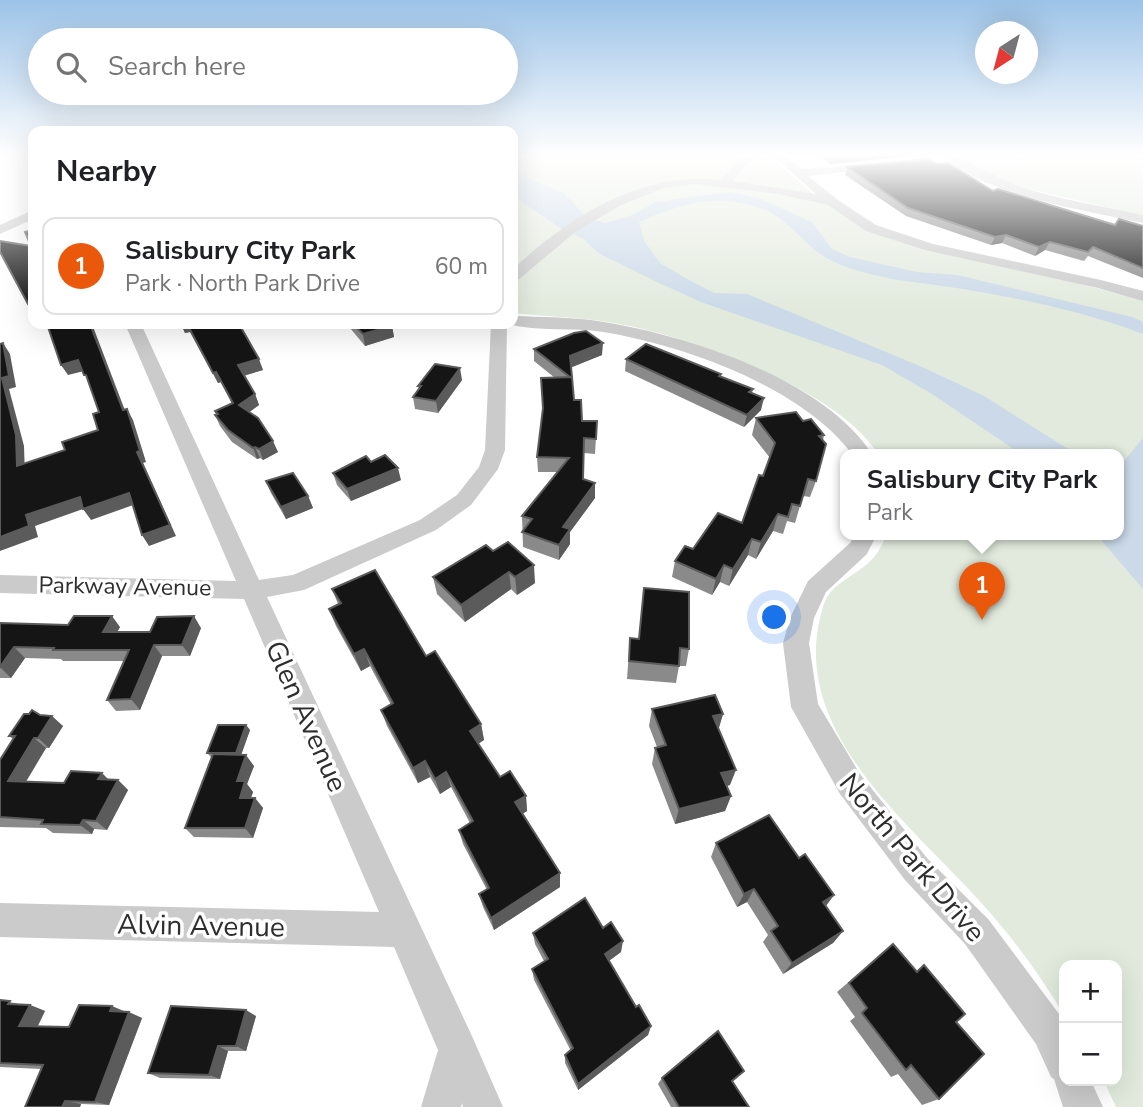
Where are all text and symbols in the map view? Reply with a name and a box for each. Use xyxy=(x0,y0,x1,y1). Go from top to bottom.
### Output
north arrow xyxy=(975,21,1038,84)
search box xyxy=(28,28,518,105)
icon: search xyxy=(52,48,90,86)
text: Search here xyxy=(108,49,246,84)
text: Nearby xyxy=(56,151,156,192)
text: Salisbury City Park xyxy=(125,233,355,268)
text: 1 xyxy=(74,251,88,282)
text: 60 m xyxy=(435,251,488,282)
text: Park · North Park Drive xyxy=(125,268,360,299)
popup xyxy=(840,449,1124,540)
text: Salisbury City Park xyxy=(867,462,1097,497)
text: Park xyxy=(867,497,913,528)
pin: 1 xyxy=(959,562,1005,620)
street label: Parkway Avenue xyxy=(38,569,212,604)
your location xyxy=(757,600,791,634)
street label: Glen Avenue xyxy=(256,635,356,798)
street label: North Park Drive xyxy=(830,765,994,950)
street label: Alvin Avenue xyxy=(117,906,285,946)
map controls xyxy=(1059,960,1122,1086)
button: + xyxy=(1059,960,1122,1023)
button: − xyxy=(1059,1023,1122,1086)

